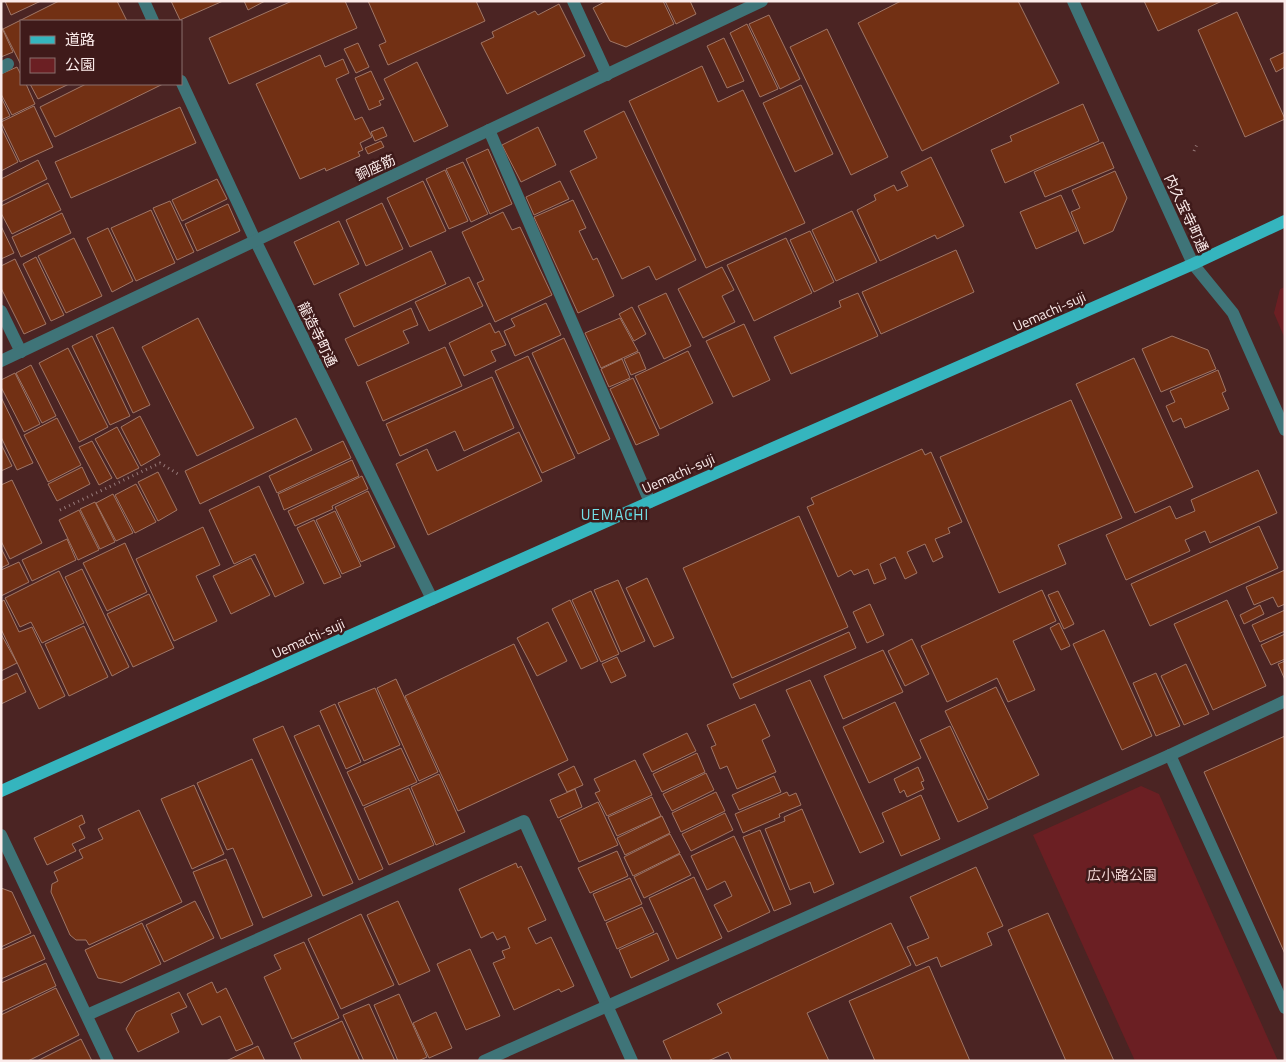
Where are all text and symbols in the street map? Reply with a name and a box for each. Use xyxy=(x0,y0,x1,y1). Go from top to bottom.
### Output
legend xyxy=(20,20,182,85)
text: 道路 xyxy=(65,28,95,51)
text: 公園 xyxy=(65,53,95,76)
street label: 銅座筋 xyxy=(352,149,398,185)
street label: 内久宝寺町通 xyxy=(1160,170,1214,256)
street label: Uemachi-suji xyxy=(1009,286,1089,336)
street label: 龍造寺町通 xyxy=(293,298,343,370)
street label: Uemachi-suji xyxy=(638,448,718,498)
district label: UEMACHI xyxy=(581,503,649,526)
street label: Uemachi-suji xyxy=(268,613,348,663)
park label: 広小路公園 xyxy=(1087,864,1157,885)

